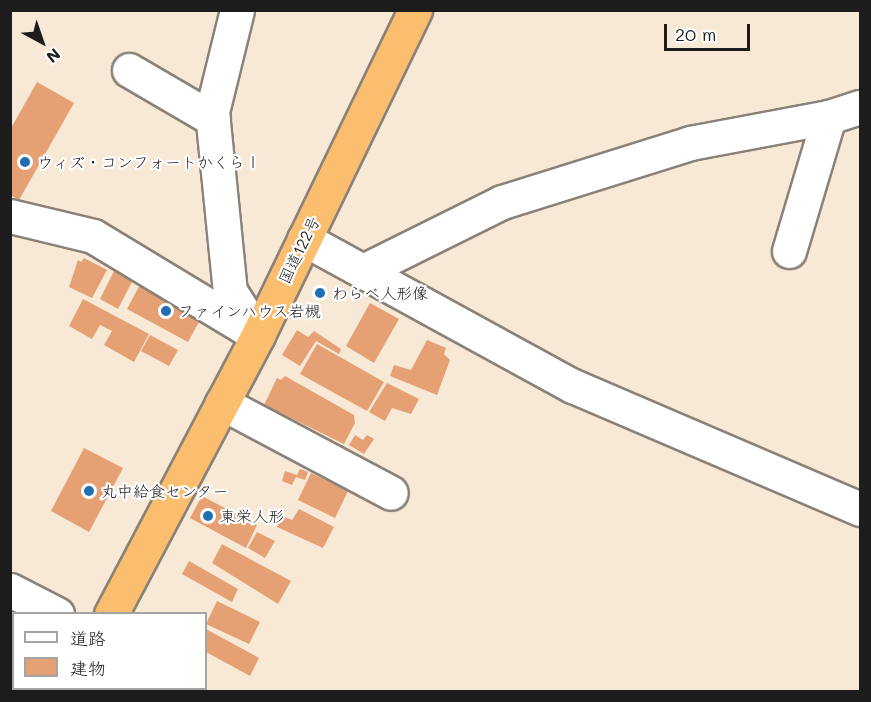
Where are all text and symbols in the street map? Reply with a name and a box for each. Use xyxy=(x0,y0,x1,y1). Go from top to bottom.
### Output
north arrow xyxy=(12,12,72,72)
scale bar xyxy=(667,12,752,50)
text: 20 m xyxy=(675,22,716,46)
text: N xyxy=(42,44,65,68)
place label: ウィズ・コンフォートかくらⅠ xyxy=(37,152,261,172)
marker: ウィズ・コンフォートかくらⅠ xyxy=(18,155,32,169)
street label: 国道122号 xyxy=(274,213,324,287)
place label: わらべ人形像 xyxy=(332,283,428,303)
marker: わらべ人形像 xyxy=(313,286,327,300)
place label: ファインハウス岩槻 xyxy=(178,301,322,321)
marker: ファインハウス岩槻 xyxy=(159,304,173,318)
place label: 丸中給食センター xyxy=(101,481,229,501)
marker: 丸中給食センター xyxy=(82,484,96,498)
place label: 東栄人形 xyxy=(220,506,284,526)
marker: 東栄人形 xyxy=(201,509,215,523)
legend xyxy=(12,612,207,690)
text: 道路 xyxy=(70,626,106,650)
text: 建物 xyxy=(70,656,106,680)

